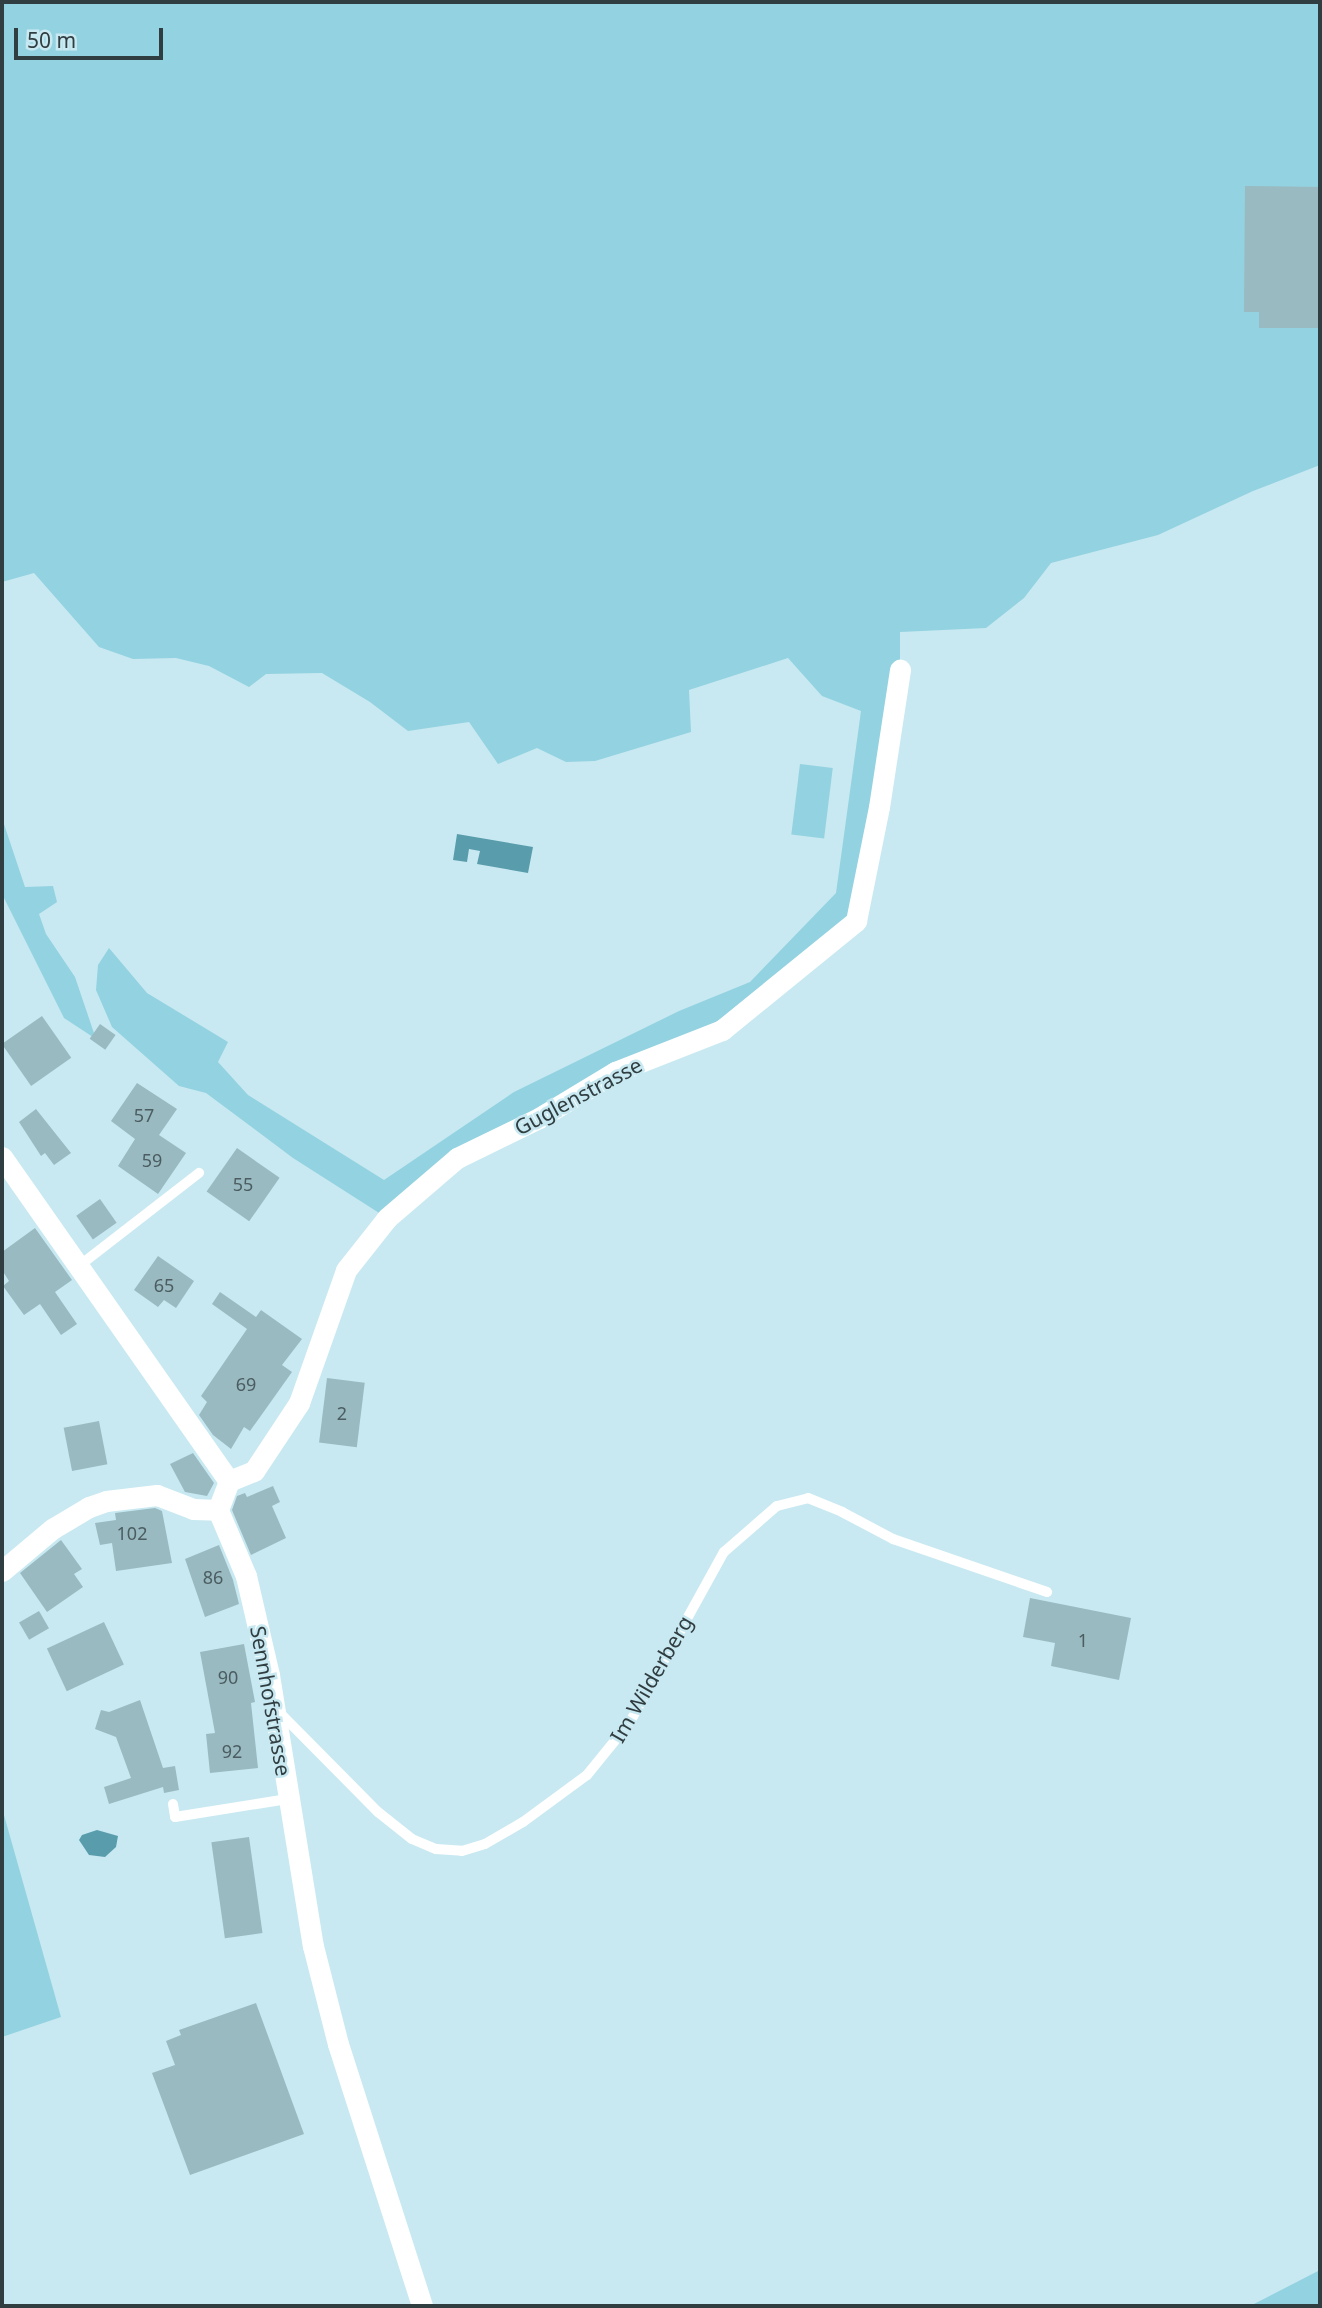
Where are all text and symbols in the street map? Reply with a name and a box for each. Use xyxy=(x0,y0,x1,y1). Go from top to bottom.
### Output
scale bar xyxy=(18,14,166,58)
text: 50 m xyxy=(27,26,76,54)
street label: Guglenstrasse xyxy=(510,1052,646,1140)
house number: 57 xyxy=(134,1104,154,1126)
house number: 59 xyxy=(142,1149,162,1171)
house number: 55 xyxy=(233,1173,253,1195)
house number: 65 xyxy=(154,1274,174,1296)
house number: 69 xyxy=(236,1373,256,1395)
house number: 2 xyxy=(337,1402,347,1424)
house number: 102 xyxy=(117,1522,147,1544)
house number: 86 xyxy=(203,1566,223,1588)
street label: Im Wilderberg xyxy=(605,1611,697,1747)
street label: Sennhofstrasse xyxy=(245,1624,297,1778)
house number: 1 xyxy=(1078,1629,1088,1651)
house number: 90 xyxy=(218,1666,238,1688)
house number: 92 xyxy=(222,1740,242,1762)

